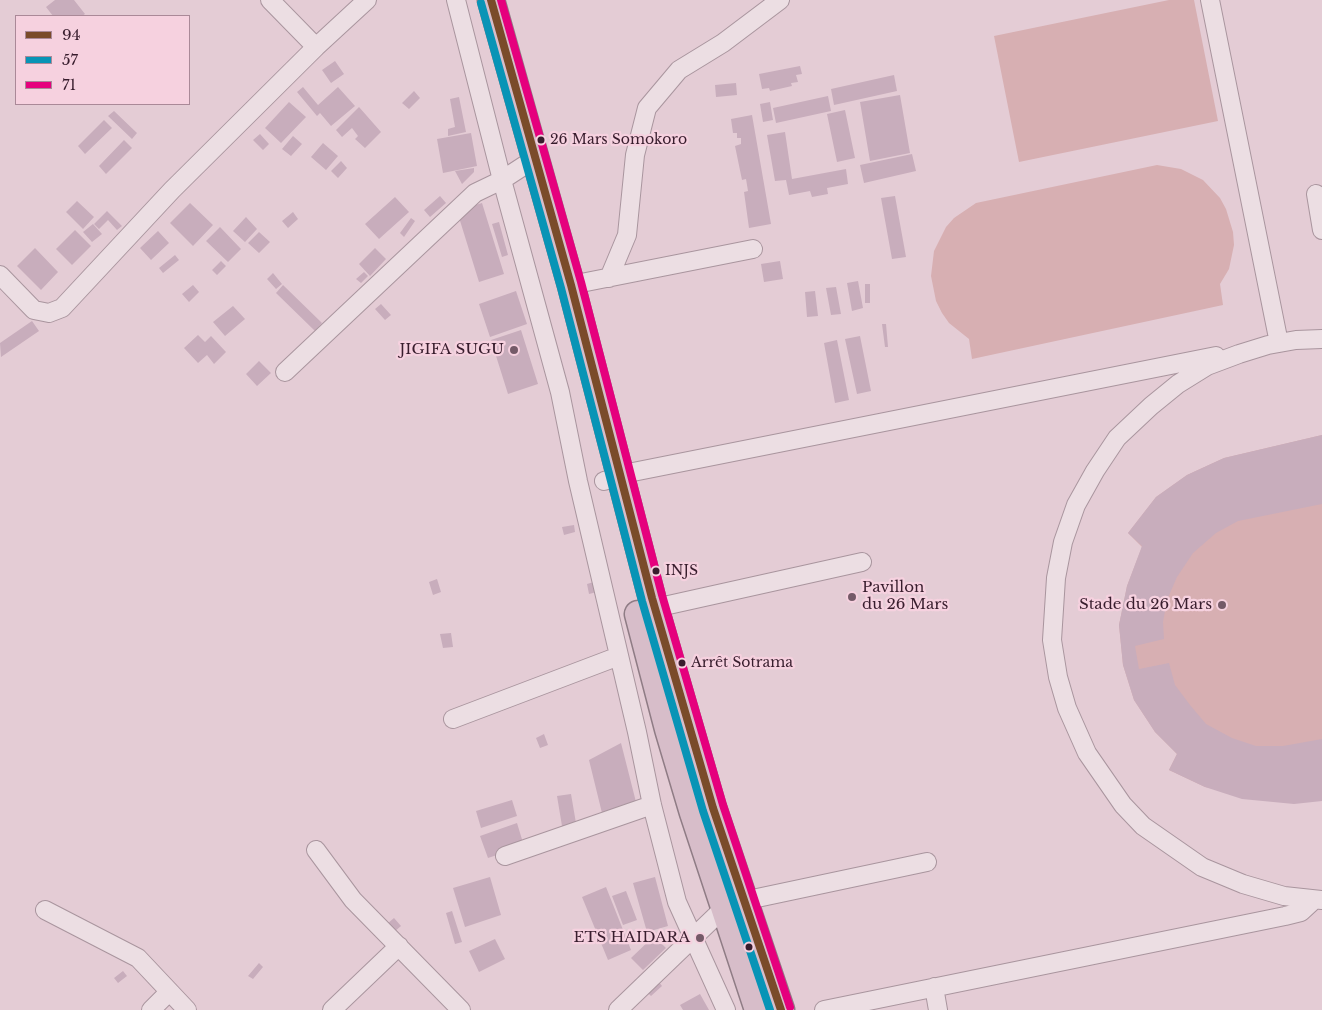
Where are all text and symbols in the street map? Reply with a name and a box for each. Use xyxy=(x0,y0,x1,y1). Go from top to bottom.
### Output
legend xyxy=(15,15,190,105)
text: 94 xyxy=(62,25,80,44)
text: 57 xyxy=(62,50,78,69)
text: 71 xyxy=(62,75,76,94)
place label: 26 Mars Somokoro xyxy=(550,132,687,148)
marker: 26 Mars Somokoro xyxy=(536,135,546,145)
place label: JIGIFA SUGU xyxy=(399,341,504,359)
marker: JIGIFA SUGU xyxy=(508,344,520,356)
place label: INJS xyxy=(665,563,698,579)
marker: INJS xyxy=(651,566,661,576)
place label: Pavillon du 26 Mars xyxy=(862,579,948,614)
marker: Pavillon du 26 Mars xyxy=(846,591,858,603)
place label: Stade du 26 Mars xyxy=(1079,596,1212,614)
marker: Stade du 26 Mars xyxy=(1216,599,1228,611)
place label: Arrêt Sotrama xyxy=(691,655,793,671)
marker: Arrêt Sotrama xyxy=(677,658,687,668)
place label: ETS HAIDARA xyxy=(574,929,690,947)
marker: ETS HAIDARA xyxy=(694,932,706,944)
unlabelled marker xyxy=(744,942,754,952)

